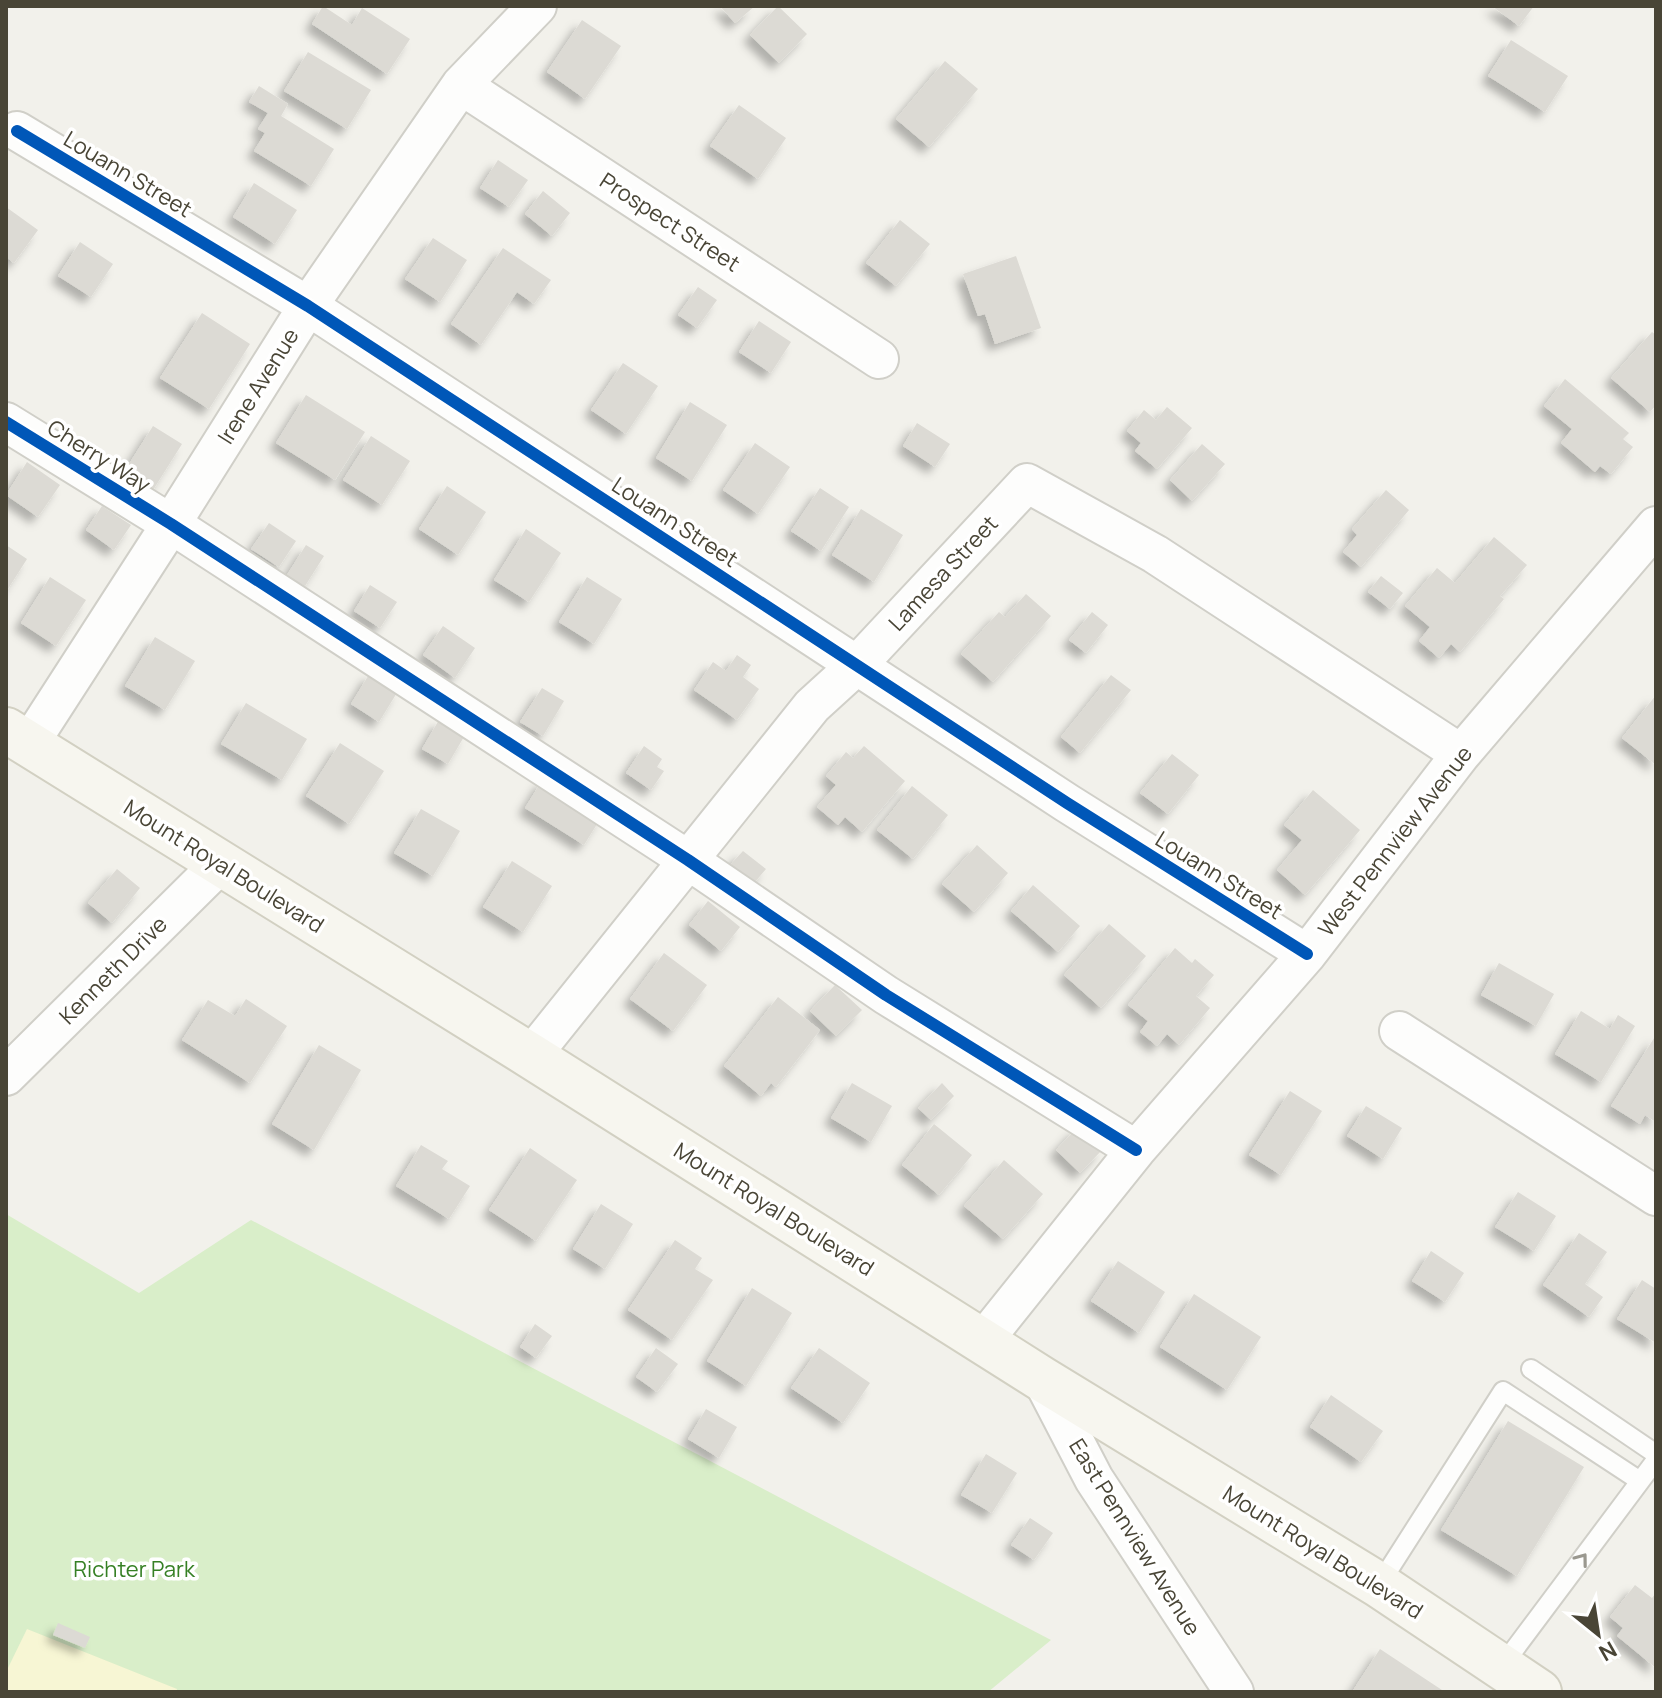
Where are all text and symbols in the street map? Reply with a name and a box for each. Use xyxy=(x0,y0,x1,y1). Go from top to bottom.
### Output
street label: Louann Street xyxy=(58,124,198,224)
street label: Prospect Street xyxy=(594,165,746,279)
street label: Irene Avenue xyxy=(211,322,305,449)
street label: Cherry Way xyxy=(42,413,157,500)
street label: Louann Street xyxy=(606,470,744,574)
street label: Lamesa Street xyxy=(882,509,1004,637)
street label: West Pennview Avenue xyxy=(1311,739,1479,942)
street label: Mount Royal Boulevard xyxy=(118,792,330,940)
street label: Louann Street xyxy=(1150,824,1288,926)
street label: Kenneth Drive xyxy=(52,909,174,1031)
street label: Mount Royal Boulevard xyxy=(668,1135,880,1283)
street label: East Pennview Avenue xyxy=(1062,1433,1208,1641)
street label: Mount Royal Boulevard xyxy=(1217,1478,1429,1626)
one-way arrow xyxy=(1572,1553,1586,1568)
park label: Richter Park xyxy=(73,1554,196,1584)
north arrow xyxy=(1558,1594,1638,1674)
text: N xyxy=(1594,1634,1622,1668)

